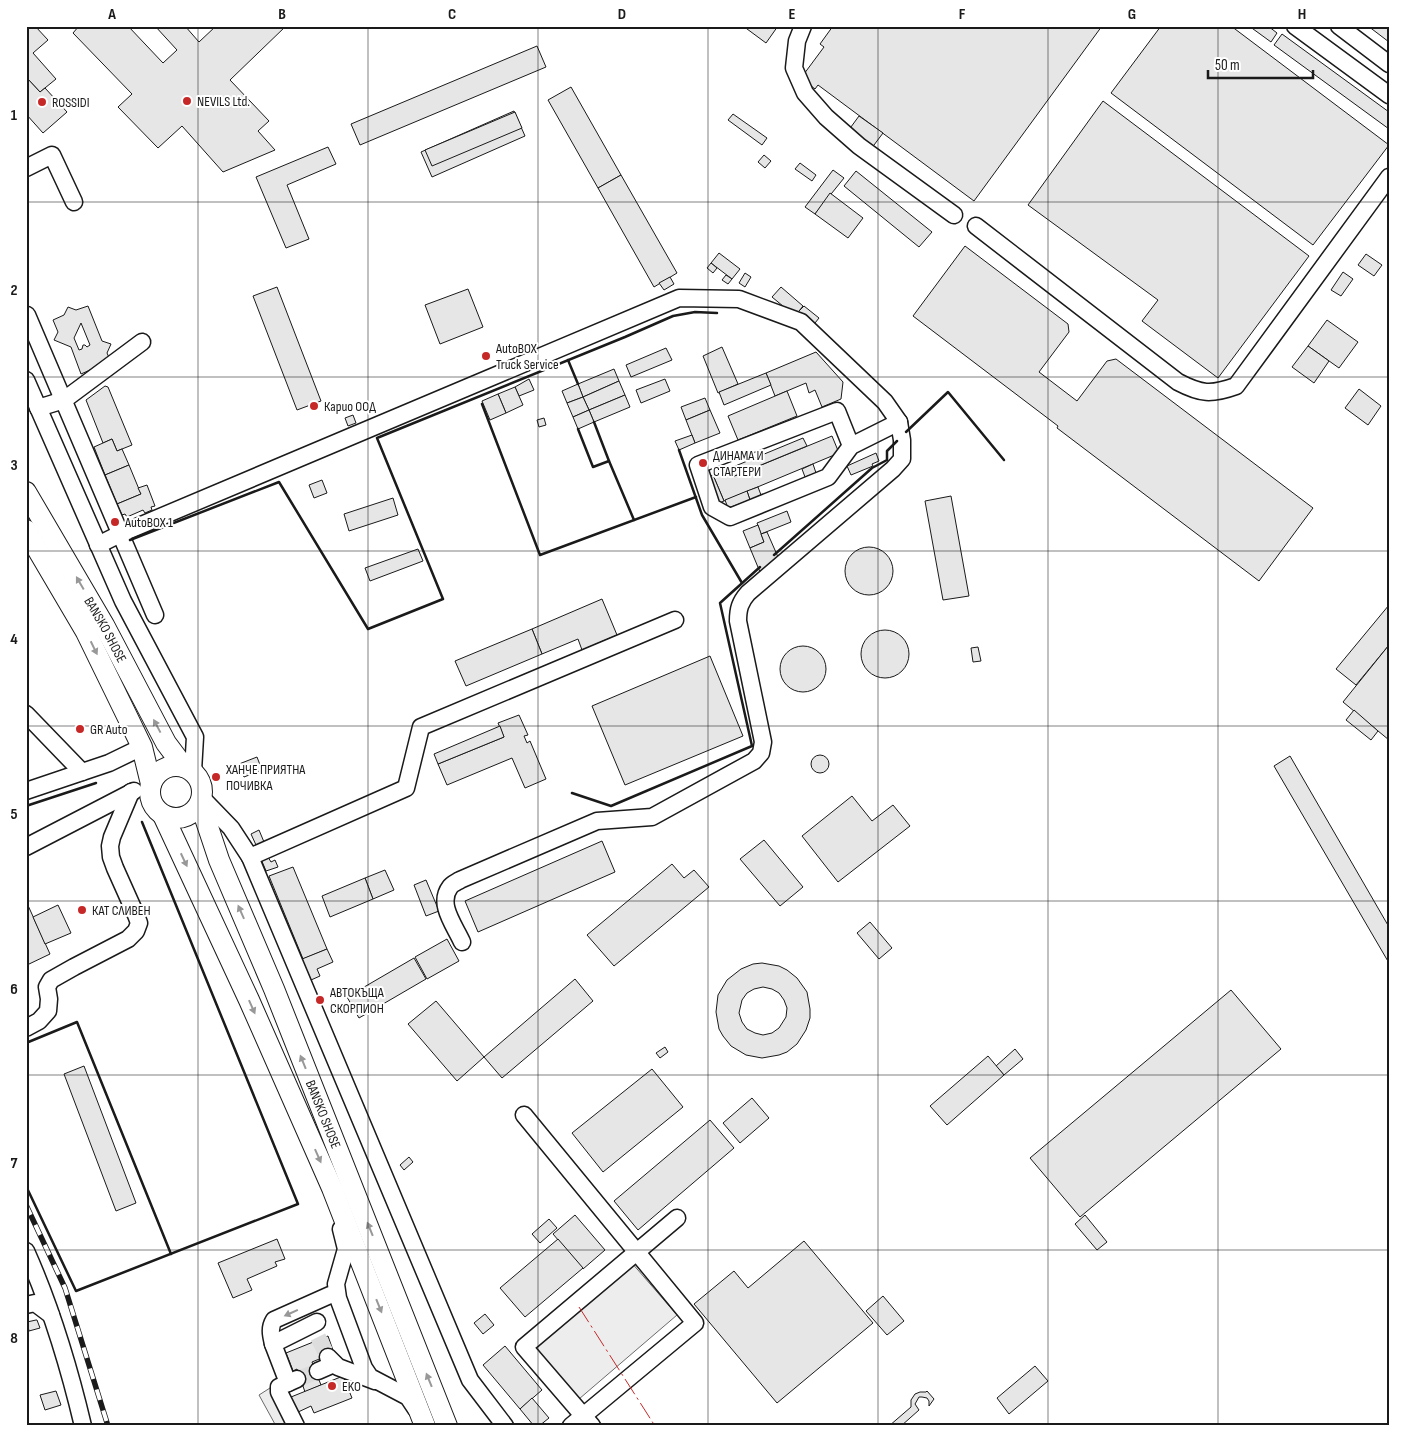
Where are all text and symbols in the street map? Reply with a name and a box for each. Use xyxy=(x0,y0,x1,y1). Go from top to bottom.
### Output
text: A xyxy=(107,5,116,24)
text: B xyxy=(278,5,286,24)
text: C xyxy=(448,5,456,24)
text: D xyxy=(618,5,626,24)
text: E xyxy=(789,5,796,24)
text: F xyxy=(959,5,966,24)
text: G xyxy=(1128,5,1136,24)
text: H xyxy=(1298,5,1306,24)
scale bar xyxy=(1208,48,1312,80)
text: 50 m xyxy=(1215,56,1240,75)
place label: NEVILS Ltd. xyxy=(197,93,250,110)
place label: ROSSIDI xyxy=(52,94,90,111)
marker: NEVILS Ltd. xyxy=(181,95,193,107)
marker: ROSSIDI xyxy=(36,96,48,108)
text: 1 xyxy=(11,106,18,125)
text: 2 xyxy=(10,281,18,300)
place label: AutoBOX Truck Service xyxy=(495,340,559,373)
marker: AutoBOX Truck Service xyxy=(480,350,492,362)
place label: Карио ООД xyxy=(324,398,376,415)
marker: Карио ООД xyxy=(308,400,320,412)
place label: ДИНАМА И СТАРТЕРИ xyxy=(713,447,764,480)
text: 3 xyxy=(10,456,18,475)
marker: ДИНАМА И СТАРТЕРИ xyxy=(697,457,709,469)
place label: AutoBOX 1 xyxy=(124,514,173,531)
marker: AutoBOX 1 xyxy=(109,516,121,528)
one-way arrow xyxy=(75,577,84,590)
street label: BANSKO SHOSE xyxy=(80,594,130,666)
text: 4 xyxy=(10,630,18,649)
one-way arrow xyxy=(90,641,98,656)
one-way arrow xyxy=(153,719,162,733)
place label: GR Auto xyxy=(90,721,128,738)
marker: GR Auto xyxy=(74,723,86,735)
place label: ХАНЧЕ ПРИЯТНА ПОЧИВКА xyxy=(225,761,306,794)
marker: ХАНЧЕ ПРИЯТНА ПОЧИВКА xyxy=(210,771,222,783)
text: 5 xyxy=(10,805,18,824)
one-way arrow xyxy=(180,853,188,867)
place label: КАТ СЛИВЕН xyxy=(92,902,151,919)
marker: КАТ СЛИВЕН xyxy=(76,904,88,916)
one-way arrow xyxy=(237,905,245,919)
text: 6 xyxy=(10,980,18,999)
place label: АВТОКЪЩА СКОРПИОН xyxy=(329,984,385,1017)
marker: АВТОКЪЩА СКОРПИОН xyxy=(314,994,326,1006)
one-way arrow xyxy=(248,1000,256,1014)
one-way arrow xyxy=(299,1055,307,1069)
street label: BANSKO SHOSE xyxy=(302,1078,344,1151)
one-way arrow xyxy=(314,1149,322,1163)
text: 7 xyxy=(11,1154,18,1173)
one-way arrow xyxy=(365,1222,373,1236)
one-way arrow xyxy=(375,1299,383,1313)
one-way arrow xyxy=(284,1309,298,1317)
text: 8 xyxy=(10,1329,18,1348)
one-way arrow xyxy=(425,1373,433,1387)
place label: EKO xyxy=(342,1378,361,1395)
marker: EKO xyxy=(326,1380,338,1392)

